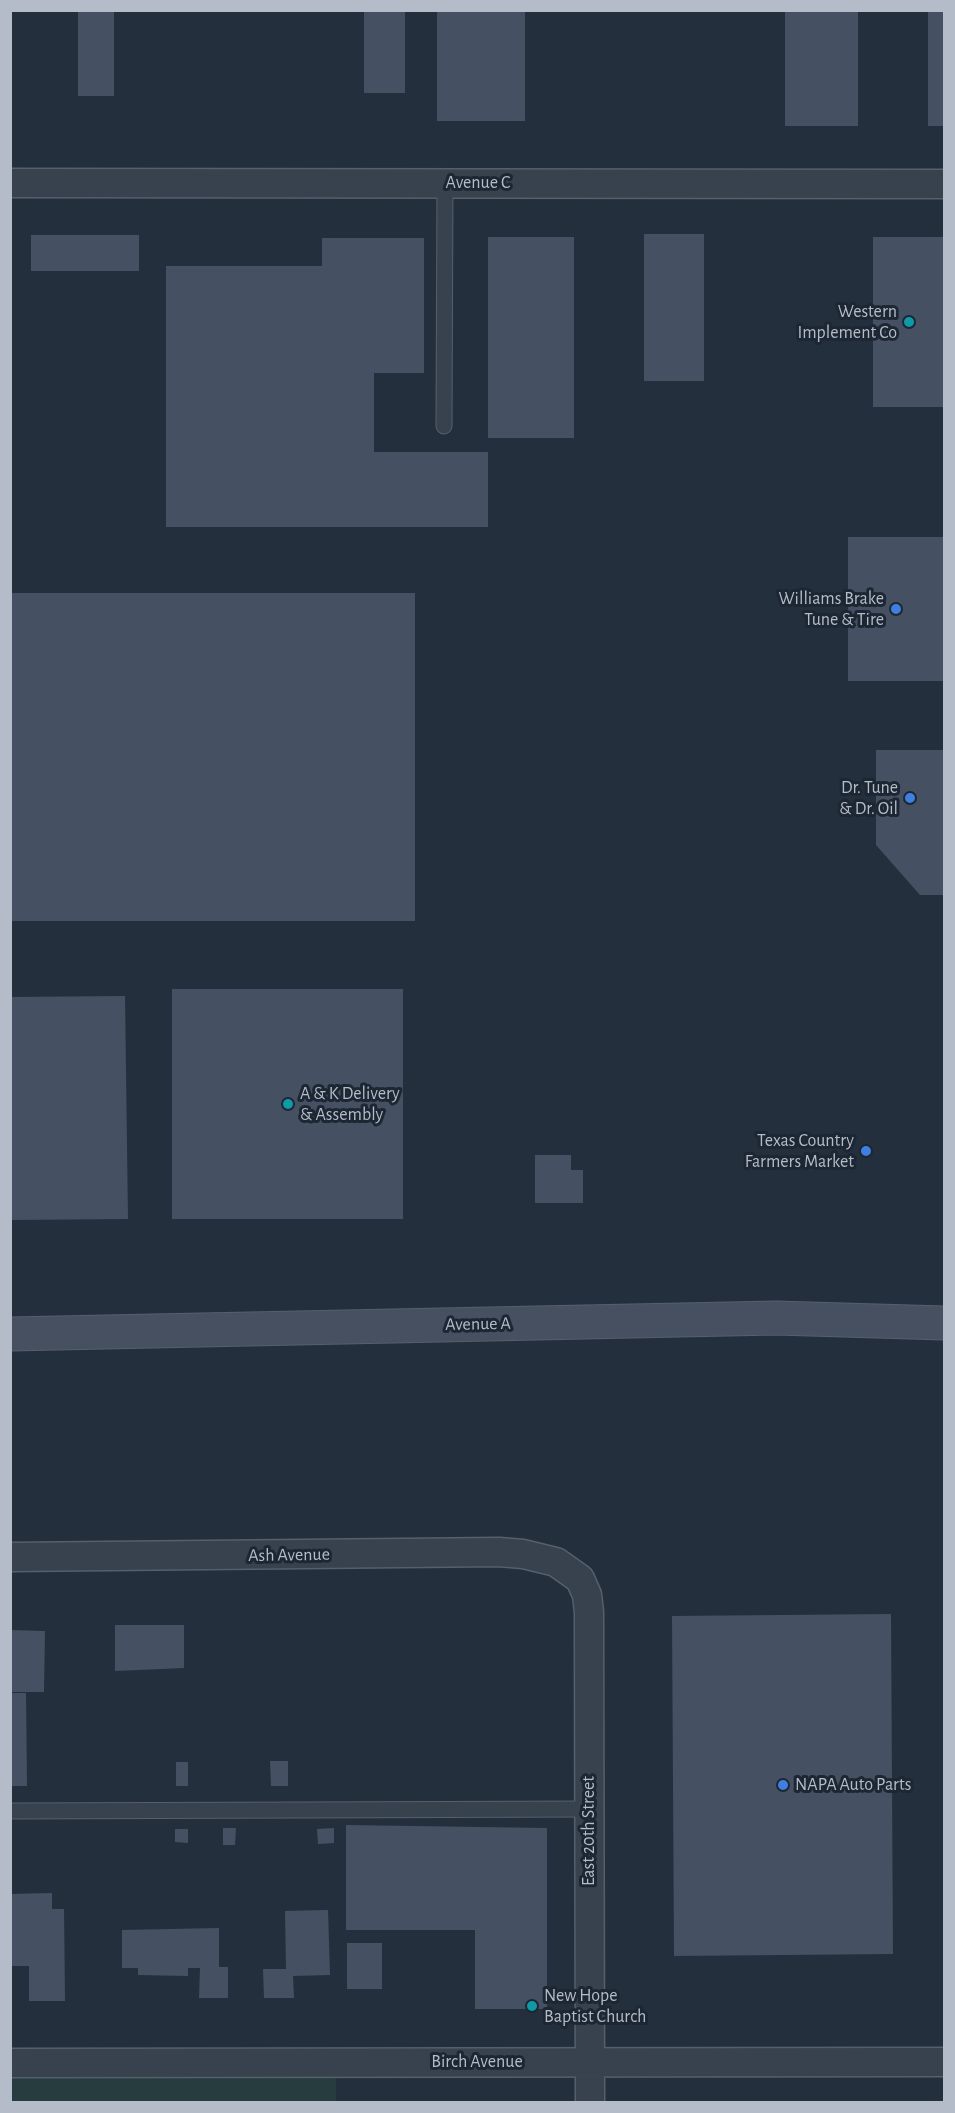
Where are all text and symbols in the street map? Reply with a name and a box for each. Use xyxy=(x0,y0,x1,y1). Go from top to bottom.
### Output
street label: Avenue C xyxy=(446,172,510,194)
place label: Western Implement Co xyxy=(798,301,897,344)
marker: Western Implement Co xyxy=(902,315,916,329)
place label: Williams Brake Tune & Tire xyxy=(779,588,884,630)
marker: Williams Brake Tune & Tire xyxy=(889,602,903,616)
place label: Dr. Tune & Dr. Oil xyxy=(839,777,898,820)
marker: Dr. Tune & Dr. Oil xyxy=(903,791,917,805)
place label: A & K Delivery & Assembly xyxy=(300,1083,400,1126)
marker: A & K Delivery & Assembly xyxy=(281,1097,295,1111)
place label: Texas Country Farmers Market xyxy=(745,1130,854,1172)
marker: Texas Country Farmers Market xyxy=(859,1144,873,1158)
street label: Avenue A xyxy=(445,1313,511,1335)
street label: Ash Avenue xyxy=(248,1543,330,1567)
place label: NAPA Auto Parts xyxy=(795,1774,911,1796)
street label: East 20th Street xyxy=(578,1776,600,1886)
marker: NAPA Auto Parts xyxy=(776,1778,790,1792)
place label: New Hope Baptist Church xyxy=(544,1985,646,2028)
marker: New Hope Baptist Church xyxy=(525,1999,539,2013)
street label: Birch Avenue xyxy=(431,2051,523,2073)

